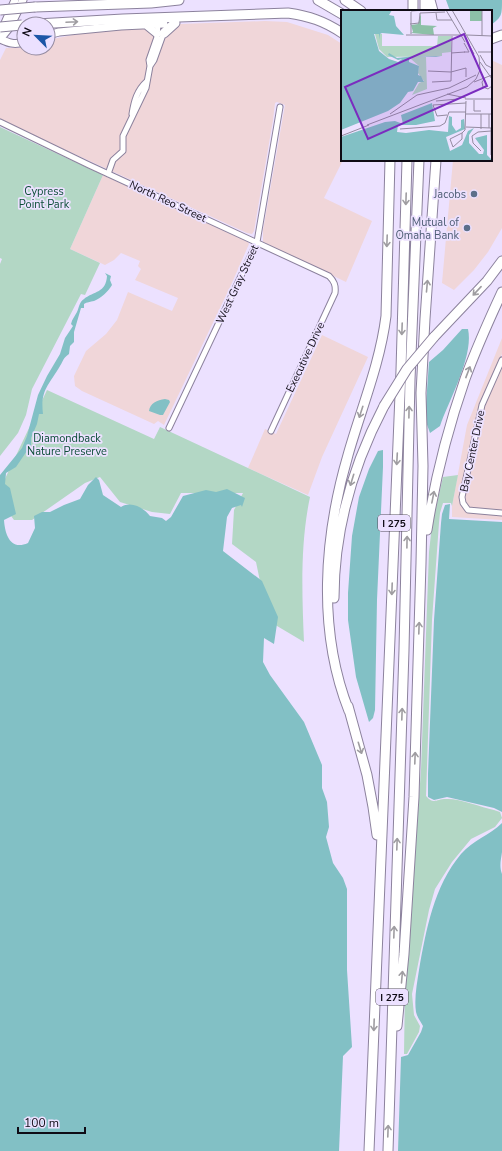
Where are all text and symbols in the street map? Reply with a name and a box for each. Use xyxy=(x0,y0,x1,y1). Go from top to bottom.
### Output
inset map xyxy=(341,10,492,161)
north arrow xyxy=(16,16,56,56)
one-way arrow xyxy=(65,18,78,26)
text: N xyxy=(19,25,36,39)
street label: North Reo Street xyxy=(127,177,209,226)
park label: Cypress Point Park xyxy=(19,184,70,212)
place label: Jacobs xyxy=(433,187,466,202)
marker: Jacobs xyxy=(469,189,479,199)
one-way arrow xyxy=(402,192,410,205)
place label: Mutual of Omaha Bank xyxy=(395,215,459,243)
marker: Mutual of Omaha Bank xyxy=(462,223,472,233)
one-way arrow xyxy=(384,234,391,247)
street label: West Gray Street xyxy=(213,242,262,326)
one-way arrow xyxy=(424,280,431,293)
one-way arrow xyxy=(473,286,482,296)
street label: Executive Drive xyxy=(283,320,328,395)
one-way arrow xyxy=(398,322,406,335)
one-way arrow xyxy=(464,366,472,378)
one-way arrow xyxy=(357,405,364,418)
one-way arrow xyxy=(405,406,413,419)
street label: Bay Center Drive xyxy=(456,409,489,493)
park label: Diamondback Nature Preserve xyxy=(27,431,107,459)
one-way arrow xyxy=(393,452,401,465)
one-way arrow xyxy=(348,474,355,487)
one-way arrow xyxy=(429,491,437,504)
road number: I 275 xyxy=(378,515,410,531)
one-way arrow xyxy=(403,536,411,549)
one-way arrow xyxy=(388,582,396,595)
one-way arrow xyxy=(416,622,423,635)
one-way arrow xyxy=(398,708,405,721)
one-way arrow xyxy=(357,742,364,755)
one-way arrow xyxy=(411,752,419,765)
one-way arrow xyxy=(393,838,401,851)
one-way arrow xyxy=(391,926,398,939)
one-way arrow xyxy=(398,971,406,984)
road number: I 275 xyxy=(376,989,408,1005)
one-way arrow xyxy=(370,1018,378,1031)
scale bar xyxy=(18,1109,85,1135)
text: 100 m xyxy=(24,1115,59,1131)
one-way arrow xyxy=(384,1125,392,1138)

